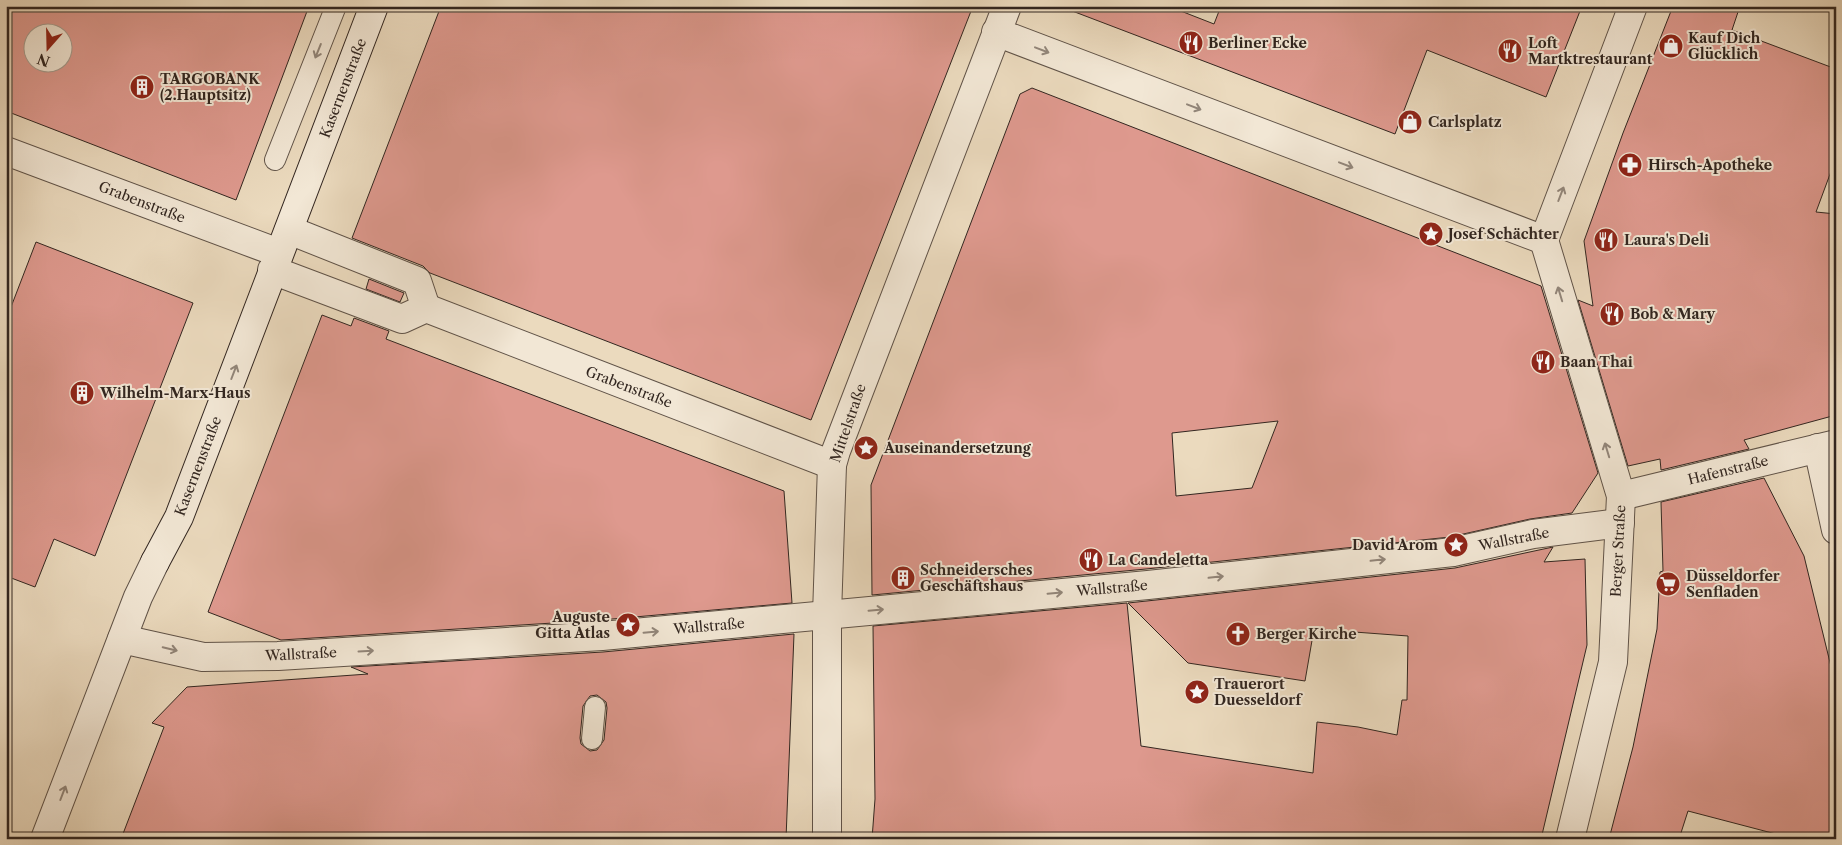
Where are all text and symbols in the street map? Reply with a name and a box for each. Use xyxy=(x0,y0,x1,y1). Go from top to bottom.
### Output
north arrow xyxy=(22,22,72,72)
place label: Kauf Dich Glücklich xyxy=(1688,29,1761,63)
restaurant icon: Berliner Ecke xyxy=(1178,30,1204,56)
shop icon: Kauf Dich Glücklich xyxy=(1658,33,1684,59)
place label: Berliner Ecke xyxy=(1208,34,1307,52)
place label: Loft Martktrestaurant xyxy=(1528,34,1653,68)
street label: Kasernenstraße xyxy=(316,36,370,140)
restaurant icon: Loft Martktrestaurant xyxy=(1497,38,1523,64)
one-way arrow xyxy=(313,43,322,59)
one-way arrow xyxy=(1034,46,1049,55)
text: N xyxy=(35,50,52,71)
place label: TARGOBANK (2.Hauptsitz) xyxy=(160,70,260,104)
building icon: TARGOBANK (2.Hauptsitz) xyxy=(129,74,155,100)
one-way arrow xyxy=(1186,103,1201,112)
shop icon: Carlsplatz xyxy=(1397,109,1423,135)
place label: Carlsplatz xyxy=(1428,113,1502,131)
pharmacy icon: Hirsch-Apotheke xyxy=(1617,152,1643,178)
place label: Hirsch-Apotheke xyxy=(1648,156,1772,174)
one-way arrow xyxy=(1338,161,1353,170)
street label: Grabenstraße xyxy=(96,177,188,227)
one-way arrow xyxy=(1557,187,1566,202)
place icon: Josef Schächter xyxy=(1418,221,1444,247)
place label: Josef Schächter xyxy=(1445,225,1559,243)
restaurant icon: Laura's Deli xyxy=(1593,227,1619,253)
place label: Laura's Deli xyxy=(1624,231,1709,249)
one-way arrow xyxy=(1555,287,1564,303)
restaurant icon: Bob & Mary xyxy=(1599,301,1625,327)
place label: Bob & Mary xyxy=(1630,305,1716,323)
restaurant icon: Baan Thai xyxy=(1530,349,1556,375)
place label: Baan Thai xyxy=(1560,353,1633,371)
street label: Grabenstraße xyxy=(583,362,675,412)
one-way arrow xyxy=(230,364,239,380)
building icon: Wilhelm-Marx-Haus xyxy=(69,380,95,406)
street label: Mittelstraße xyxy=(826,381,870,465)
place label: Wilhelm-Marx-Haus xyxy=(99,384,251,402)
street label: Kasernenstraße xyxy=(171,414,225,518)
place icon: Auseinandersetzung xyxy=(853,435,879,461)
place label: Auseinandersetzung xyxy=(883,439,1032,457)
one-way arrow xyxy=(1601,442,1611,458)
street label: Hafenstraße xyxy=(1686,451,1770,489)
street label: Berger Straße xyxy=(1607,504,1629,597)
street label: Wallstraße xyxy=(1476,523,1551,555)
place icon: David Arom xyxy=(1443,532,1469,558)
place label: David Arom xyxy=(1352,536,1438,554)
restaurant icon: La Candeletta xyxy=(1078,547,1104,573)
place label: La Candeletta xyxy=(1108,551,1209,569)
one-way arrow xyxy=(1370,555,1386,565)
place label: Schneidersches Geschäftshaus xyxy=(920,561,1032,595)
building icon: Schneidersches Geschäftshaus xyxy=(890,565,916,591)
place label: Düsseldorfer Senfladen xyxy=(1686,567,1780,601)
supermarket icon: Düsseldorfer Senfladen xyxy=(1655,571,1681,597)
one-way arrow xyxy=(1208,572,1224,582)
street label: Wallstraße xyxy=(1075,576,1149,600)
one-way arrow xyxy=(1046,589,1062,598)
one-way arrow xyxy=(867,606,883,615)
place label: Auguste Gitta Atlas xyxy=(535,608,610,642)
place icon: Auguste Gitta Atlas xyxy=(615,612,641,638)
street label: Wallstraße xyxy=(672,614,746,638)
church icon: Berger Kirche xyxy=(1225,621,1251,647)
place label: Berger Kirche xyxy=(1256,625,1357,643)
one-way arrow xyxy=(642,627,658,637)
street label: Wallstraße xyxy=(264,643,337,665)
one-way arrow xyxy=(161,645,177,655)
one-way arrow xyxy=(358,646,374,655)
place label: Trauerort Duesseldorf xyxy=(1214,675,1303,709)
place icon: Trauerort Duesseldorf xyxy=(1184,679,1210,705)
one-way arrow xyxy=(58,786,68,801)

